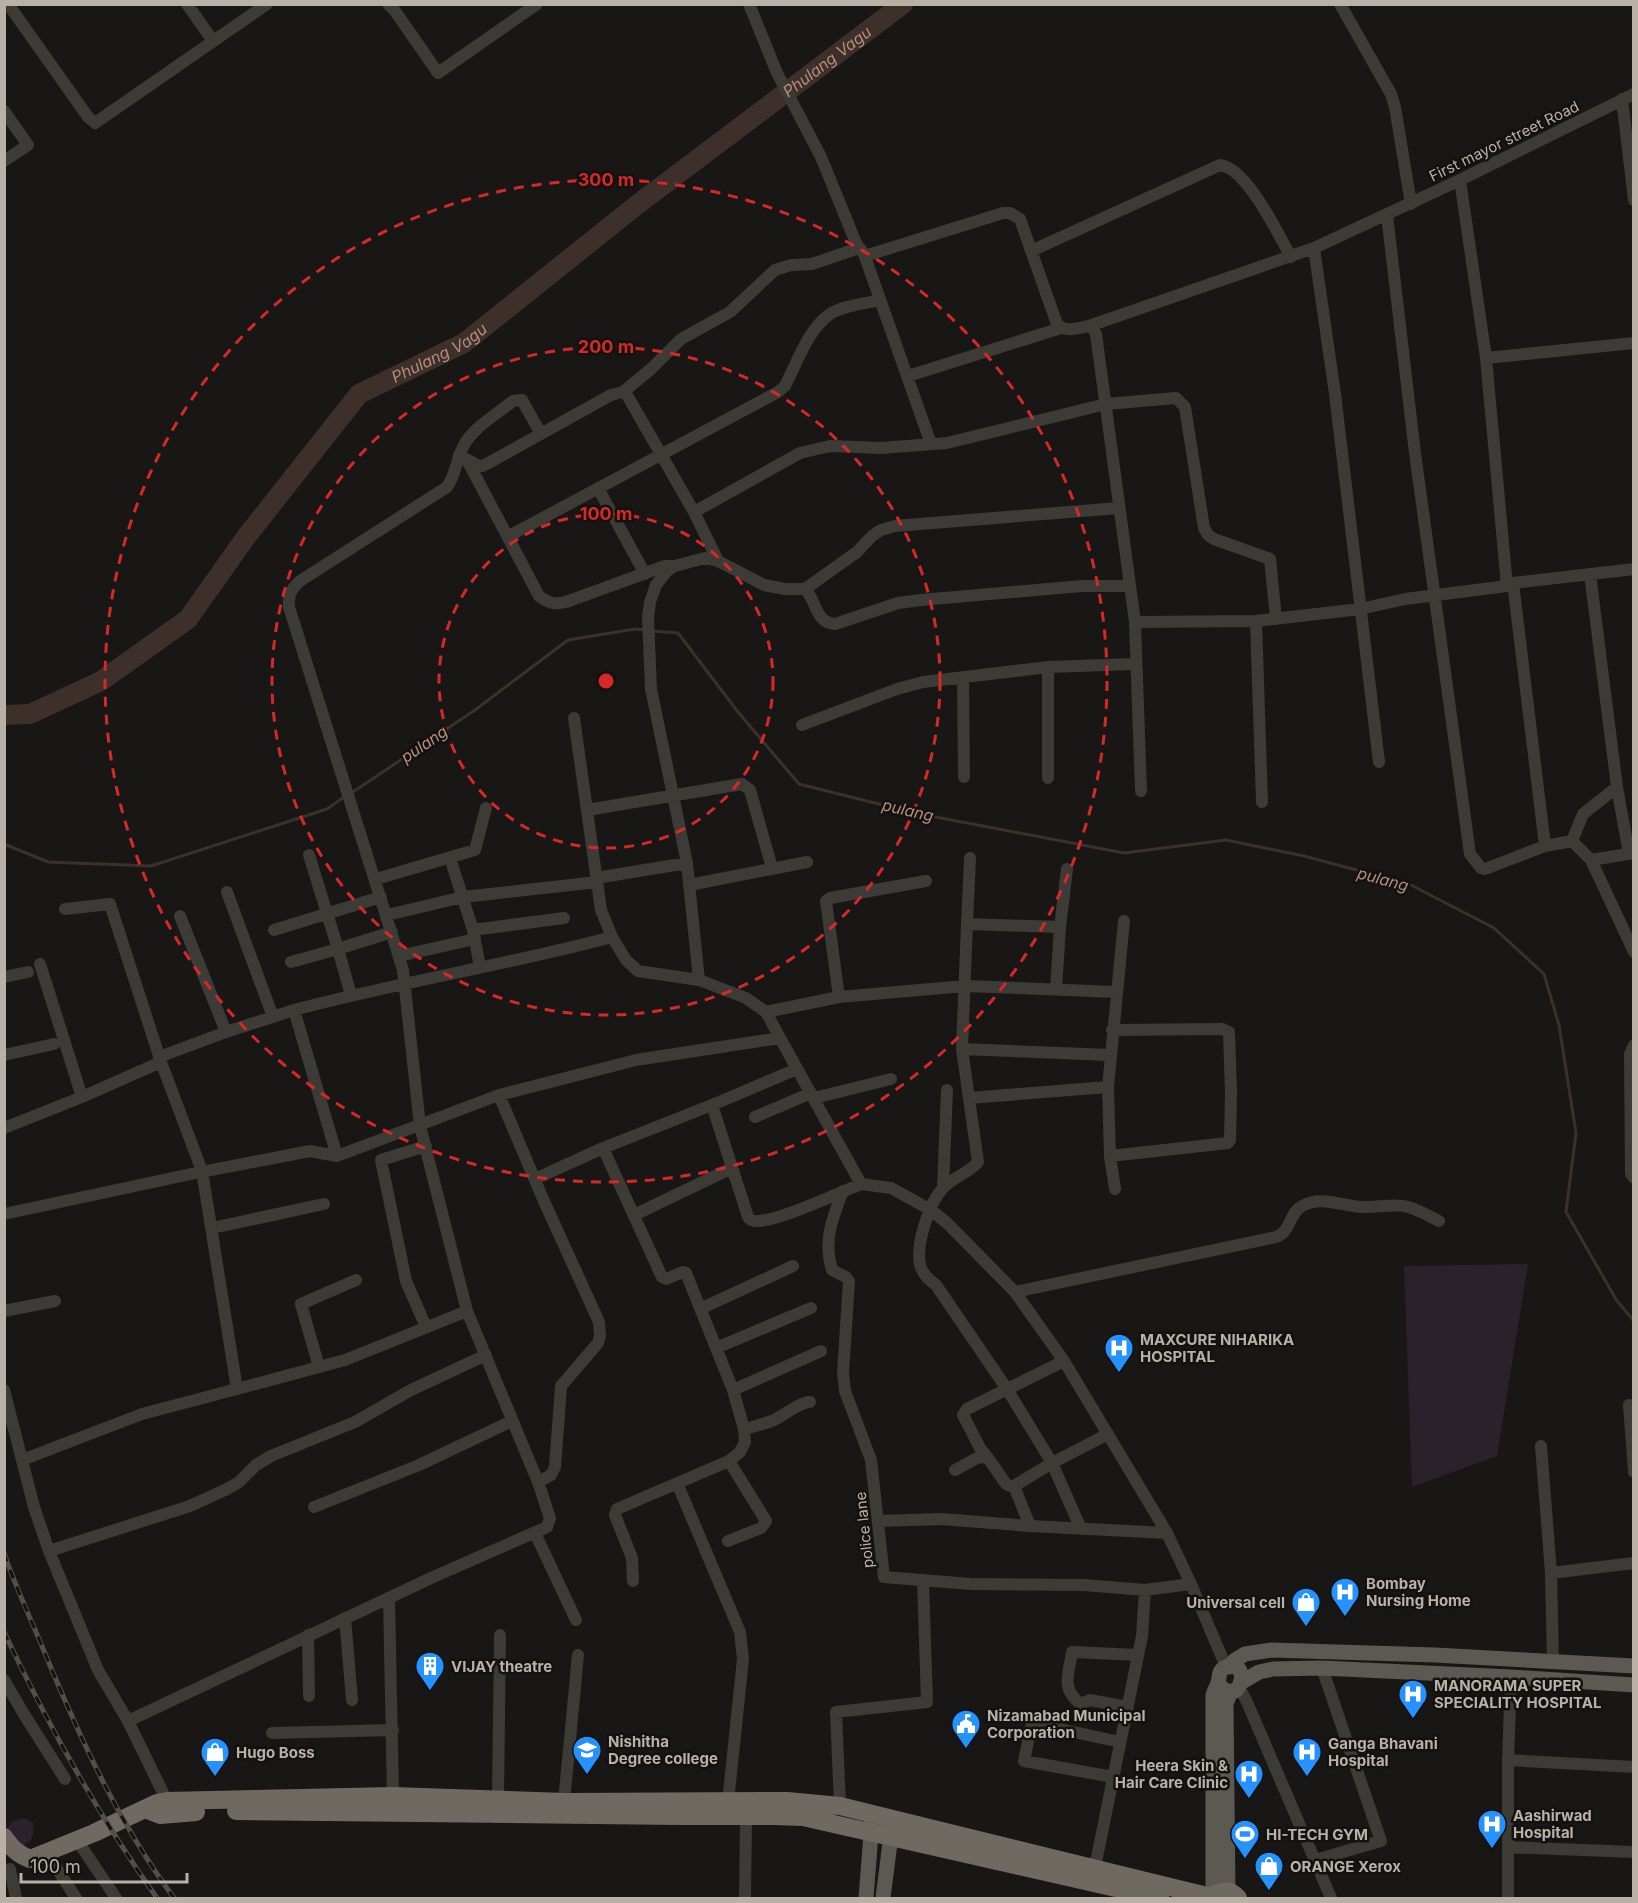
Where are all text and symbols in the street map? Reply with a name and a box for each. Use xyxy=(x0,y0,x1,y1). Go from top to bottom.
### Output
water label: Phulang Vagu xyxy=(779,21,875,101)
street label: First mayor street Road xyxy=(1426,96,1582,186)
text: 300 m xyxy=(578,169,634,190)
water label: Phulang Vagu xyxy=(388,319,491,387)
text: 200 m xyxy=(578,336,634,357)
text: 100 m xyxy=(580,503,632,524)
centre of rings xyxy=(596,671,616,691)
water label: pulang xyxy=(396,721,451,767)
water label: pulang xyxy=(879,794,936,826)
water label: pulang xyxy=(1354,862,1411,895)
place label: MAXCURE NIHARIKA HOSPITAL xyxy=(1140,1330,1294,1366)
hospital icon: MAXCURE NIHARIKA HOSPITAL xyxy=(1103,1332,1135,1374)
street label: police lane xyxy=(851,1491,877,1569)
place label: Bombay Nursing Home xyxy=(1366,1574,1471,1610)
hospital icon: Bombay Nursing Home xyxy=(1329,1576,1361,1618)
shop icon: Universal cell xyxy=(1290,1586,1322,1628)
place label: Universal cell xyxy=(1186,1593,1285,1612)
building icon: VIJAY theatre xyxy=(414,1650,446,1692)
place label: VIJAY theatre xyxy=(451,1657,552,1676)
place label: MANORAMA SUPER SPECIALITY HOSPITAL xyxy=(1434,1676,1601,1712)
hospital icon: MANORAMA SUPER SPECIALITY HOSPITAL xyxy=(1397,1678,1429,1720)
place label: Nizamabad Municipal Corporation xyxy=(987,1706,1146,1742)
public building icon: Nizamabad Municipal Corporation xyxy=(950,1708,982,1750)
place label: Nishitha Degree college xyxy=(608,1732,718,1768)
school or university icon: Nishitha Degree college xyxy=(571,1734,603,1776)
place label: Ganga Bhavani Hospital xyxy=(1328,1734,1438,1770)
shop icon: Hugo Boss xyxy=(199,1736,231,1778)
hospital icon: Ganga Bhavani Hospital xyxy=(1291,1736,1323,1778)
place label: Hugo Boss xyxy=(236,1743,315,1762)
place label: Heera Skin & Hair Care Clinic xyxy=(1115,1756,1228,1792)
hospital icon: Heera Skin & Hair Care Clinic xyxy=(1233,1758,1265,1800)
place label: Aashirwad Hospital xyxy=(1513,1806,1592,1842)
hospital icon: Aashirwad Hospital xyxy=(1476,1808,1508,1850)
sports icon: HI-TECH GYM xyxy=(1229,1818,1261,1860)
place label: HI-TECH GYM xyxy=(1266,1825,1368,1844)
scale bar xyxy=(21,1846,188,1884)
shop icon: ORANGE Xerox xyxy=(1253,1850,1285,1892)
text: 100 m xyxy=(30,1856,81,1877)
place label: ORANGE Xerox xyxy=(1290,1857,1401,1876)

